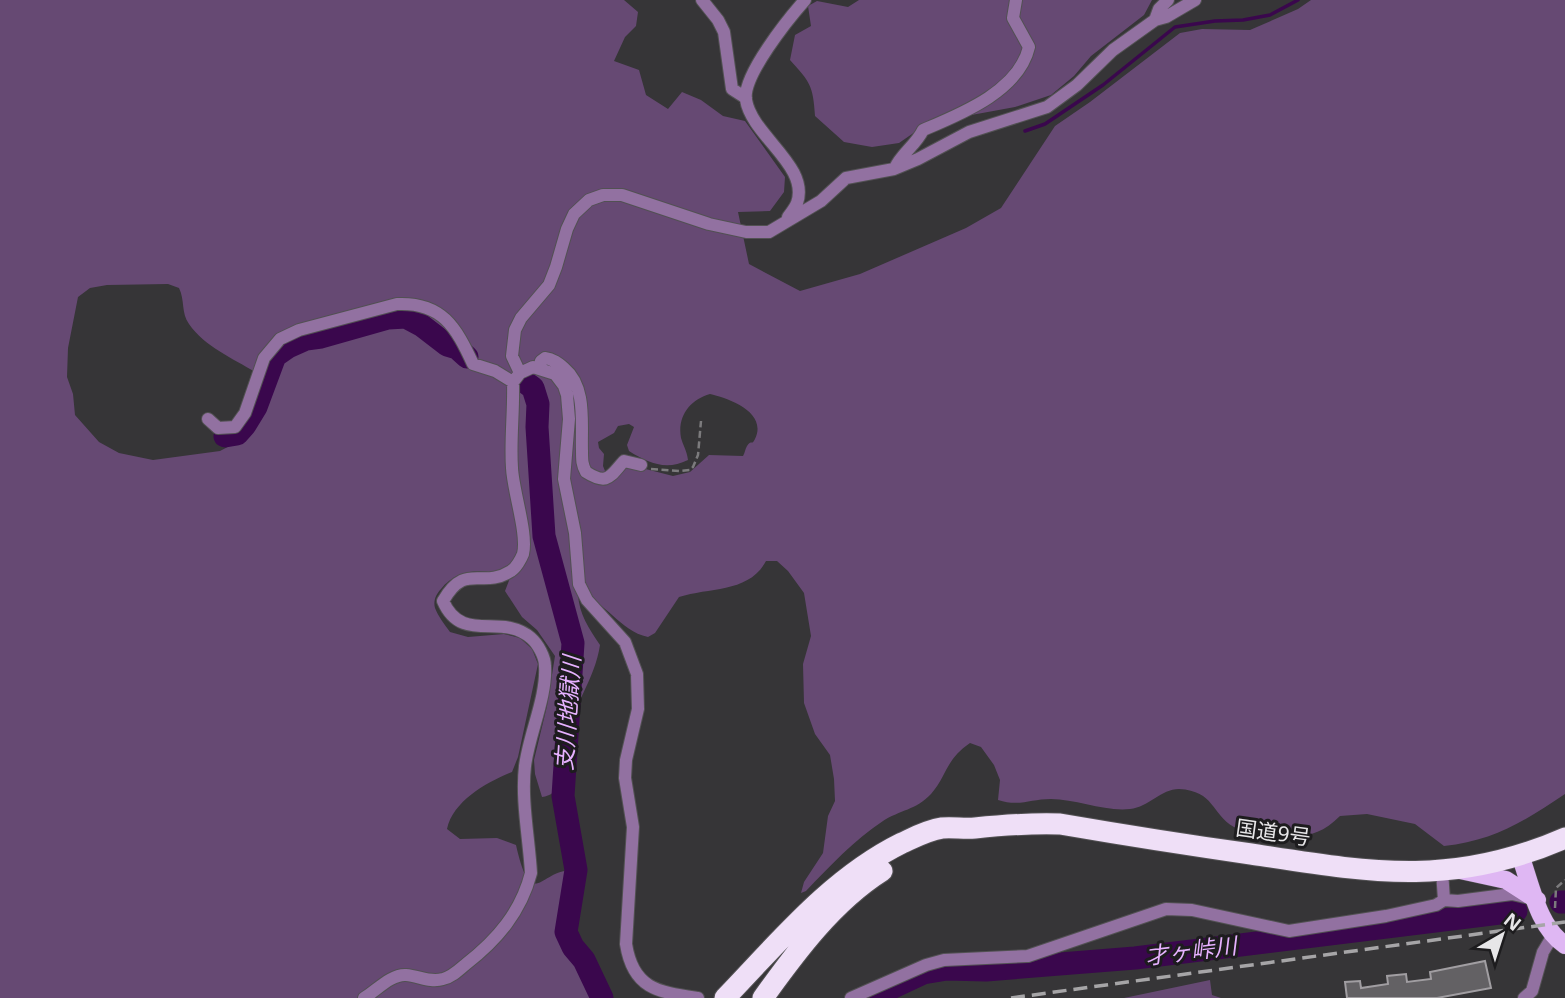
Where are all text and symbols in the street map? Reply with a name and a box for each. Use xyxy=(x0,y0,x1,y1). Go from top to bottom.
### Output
water label: 支川地獄川 xyxy=(547,651,587,771)
street label: 国道9号 xyxy=(1234,813,1312,851)
north arrow xyxy=(1467,900,1537,970)
text: N xyxy=(1499,907,1527,937)
water label: 才ヶ峠川 xyxy=(1143,928,1241,971)

